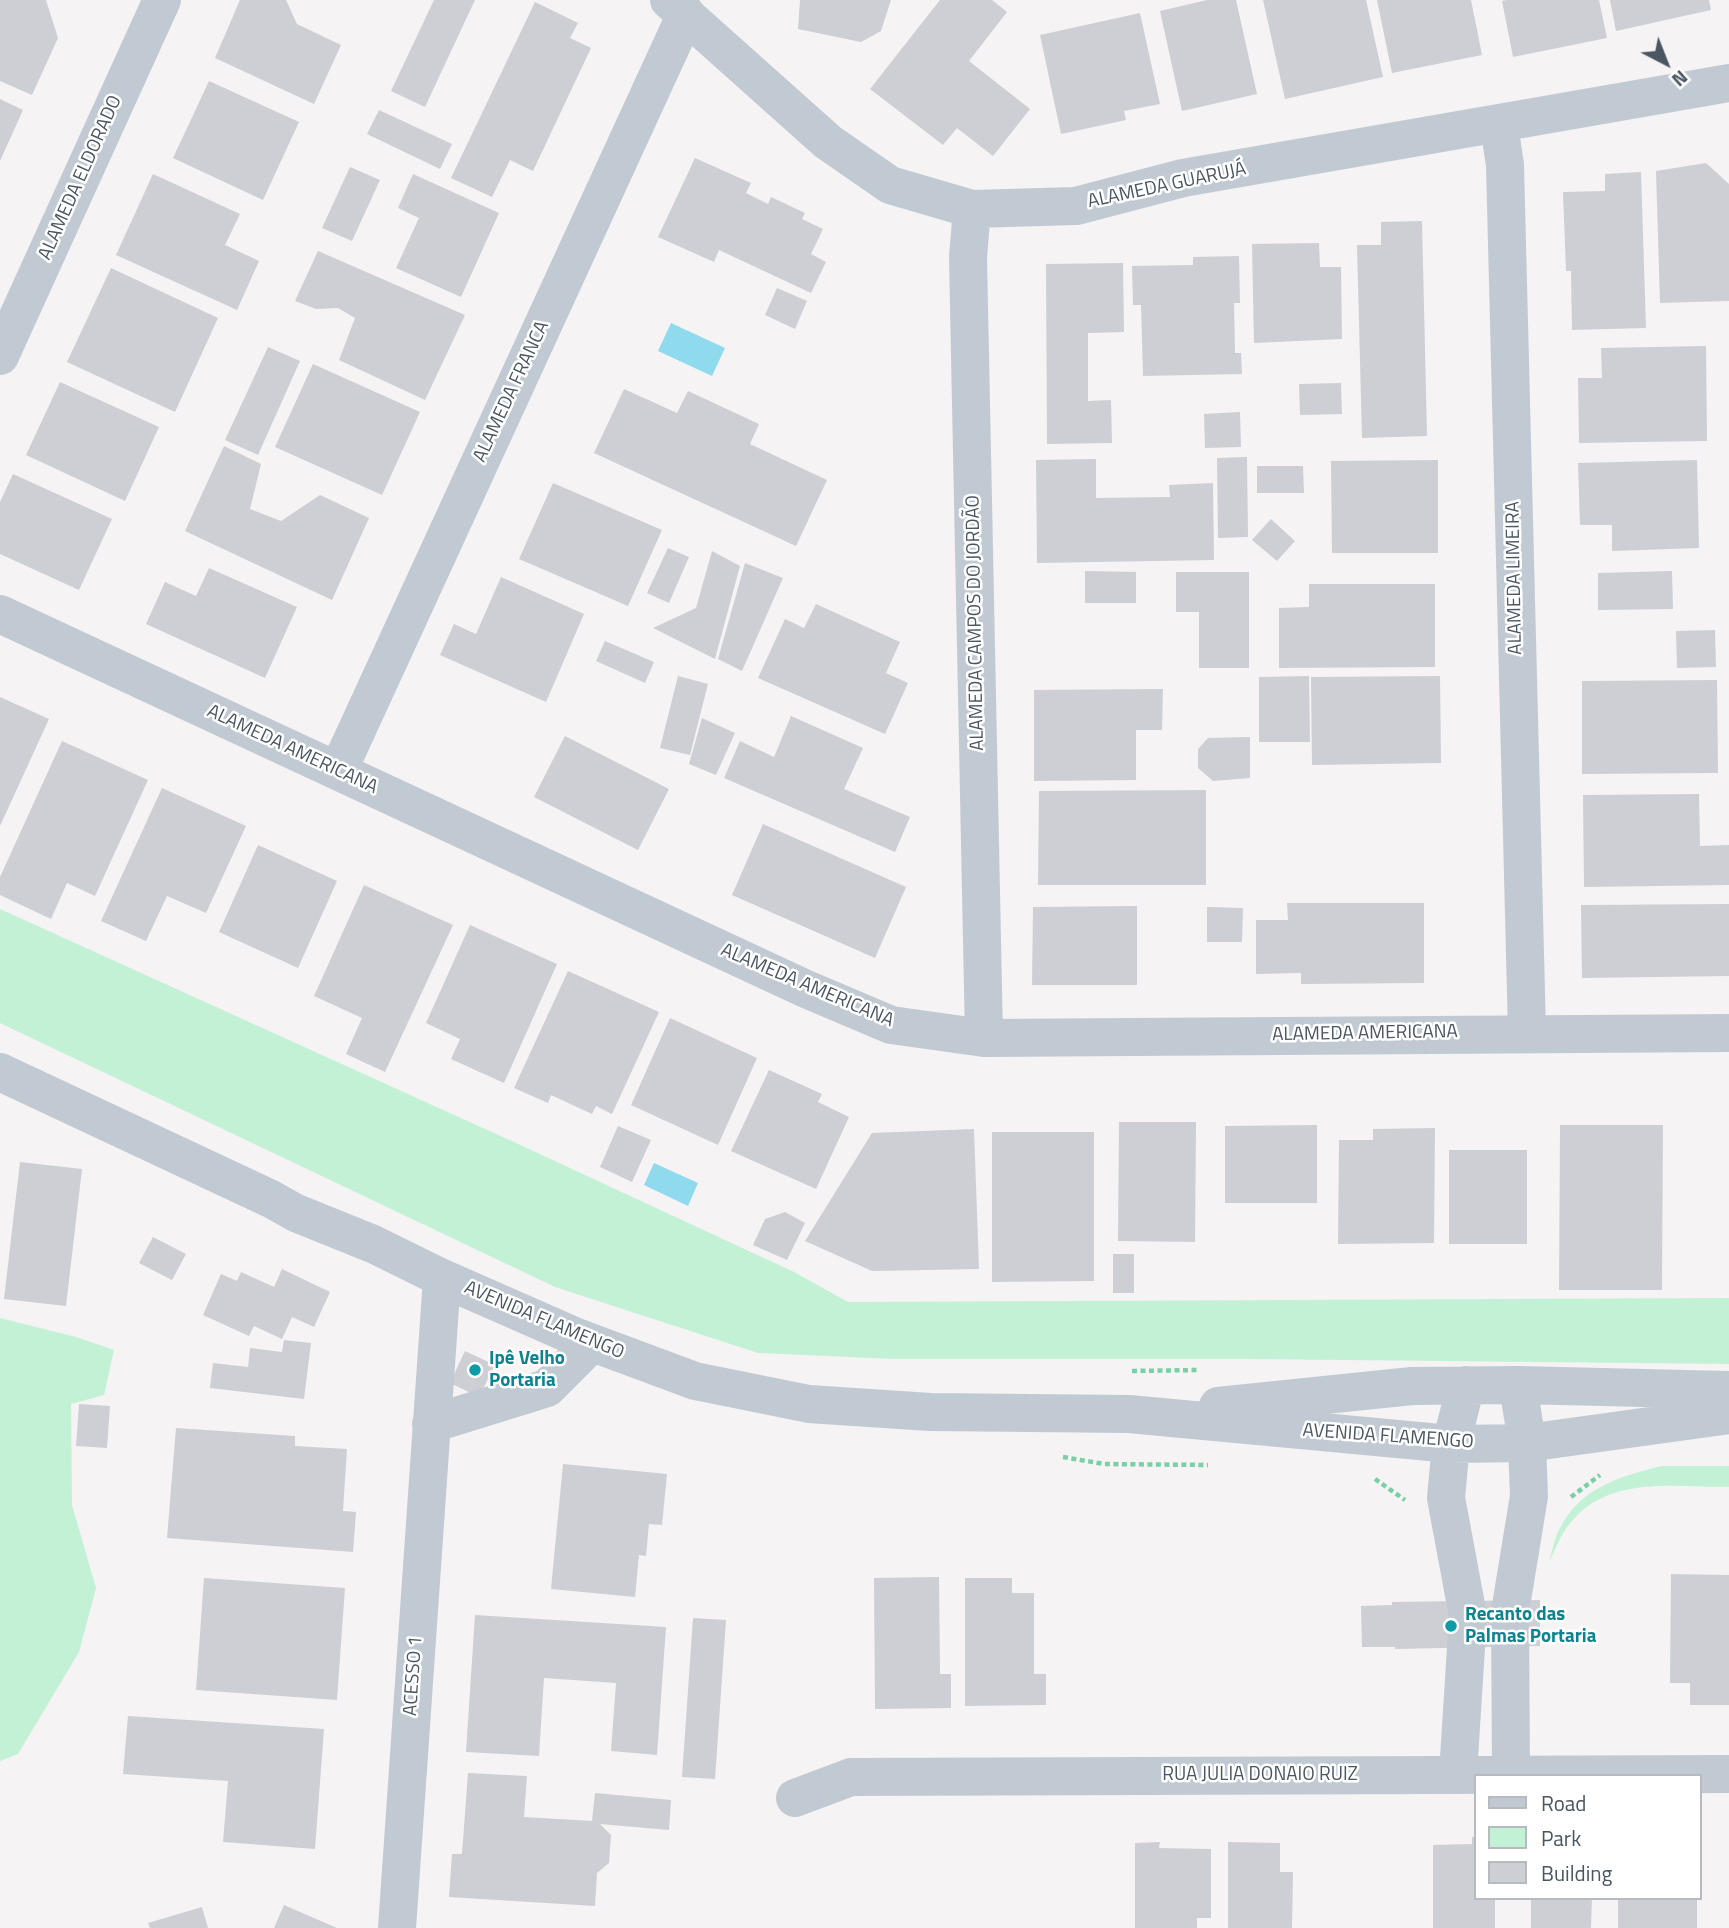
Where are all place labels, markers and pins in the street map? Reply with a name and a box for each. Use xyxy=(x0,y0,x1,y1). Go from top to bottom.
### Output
place label: Ipê Velho Portaria xyxy=(489,1348,565,1392)
marker: Ipê Velho Portaria xyxy=(467,1362,483,1378)
place label: Recanto das Palmas Portaria xyxy=(1465,1604,1596,1648)
marker: Recanto das Palmas Portaria xyxy=(1443,1618,1459,1634)

